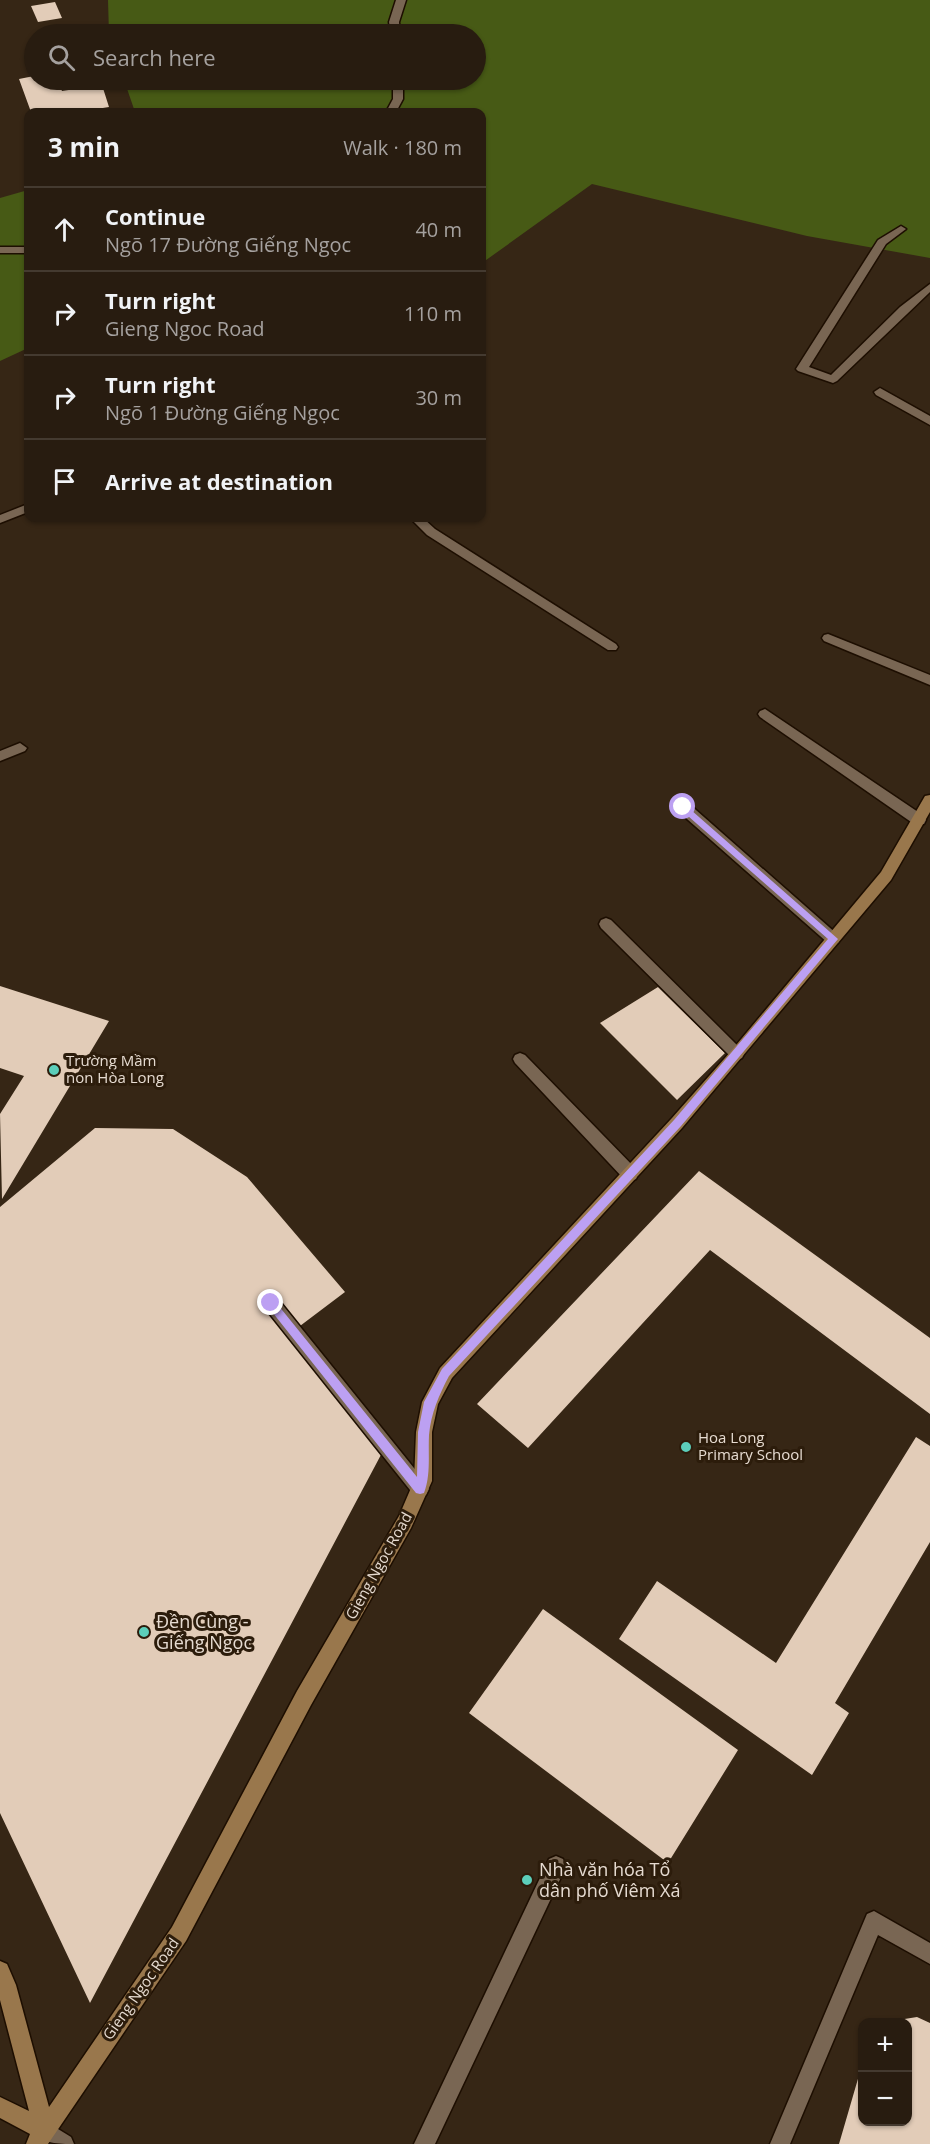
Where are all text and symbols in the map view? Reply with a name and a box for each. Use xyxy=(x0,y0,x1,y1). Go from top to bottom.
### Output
search box xyxy=(24,24,486,90)
icon: search xyxy=(45,41,78,74)
text: Search here xyxy=(93,42,216,72)
text: 3 min xyxy=(48,129,120,165)
text: Walk · 180 m xyxy=(343,134,462,161)
text: Continue xyxy=(105,201,205,231)
icon: ahead xyxy=(48,213,81,246)
text: 40 m xyxy=(415,216,462,243)
text: Ngõ 17 Đường Giếng Ngọc xyxy=(105,231,351,258)
text: Turn right xyxy=(105,285,216,315)
icon: right xyxy=(48,297,81,330)
text: 110 m xyxy=(404,300,462,327)
text: Gieng Ngoc Road xyxy=(105,315,265,342)
text: Turn right xyxy=(105,369,216,399)
icon: right xyxy=(48,381,81,414)
text: 30 m xyxy=(415,384,462,411)
text: Ngõ 1 Đường Giếng Ngọc xyxy=(105,399,340,426)
icon: arrive xyxy=(48,465,81,498)
text: Arrive at destination xyxy=(105,466,333,496)
route start xyxy=(669,793,695,819)
place label: Trường Mầm non Hòa Long xyxy=(66,1050,164,1087)
marker: Trường Mầm non Hòa Long xyxy=(47,1063,61,1077)
route end xyxy=(257,1289,283,1315)
place label: Hoa Long Primary School xyxy=(698,1427,803,1464)
marker: Hoa Long Primary School xyxy=(679,1440,693,1454)
street label: Gieng Ngoc Road xyxy=(340,1508,416,1623)
place label: Đền Cùng - Giếng Ngọc xyxy=(156,1609,252,1654)
marker: Đền Cùng - Giếng Ngọc xyxy=(137,1625,151,1639)
place label: Nhà văn hóa Tổ dân phố Viêm Xá xyxy=(539,1857,680,1902)
marker: Nhà văn hóa Tổ dân phố Viêm Xá xyxy=(520,1873,534,1887)
street label: Gieng Ngoc Road xyxy=(98,1934,183,2043)
map controls xyxy=(858,2018,912,2126)
button: + xyxy=(858,2018,912,2072)
button: − xyxy=(858,2072,912,2126)

